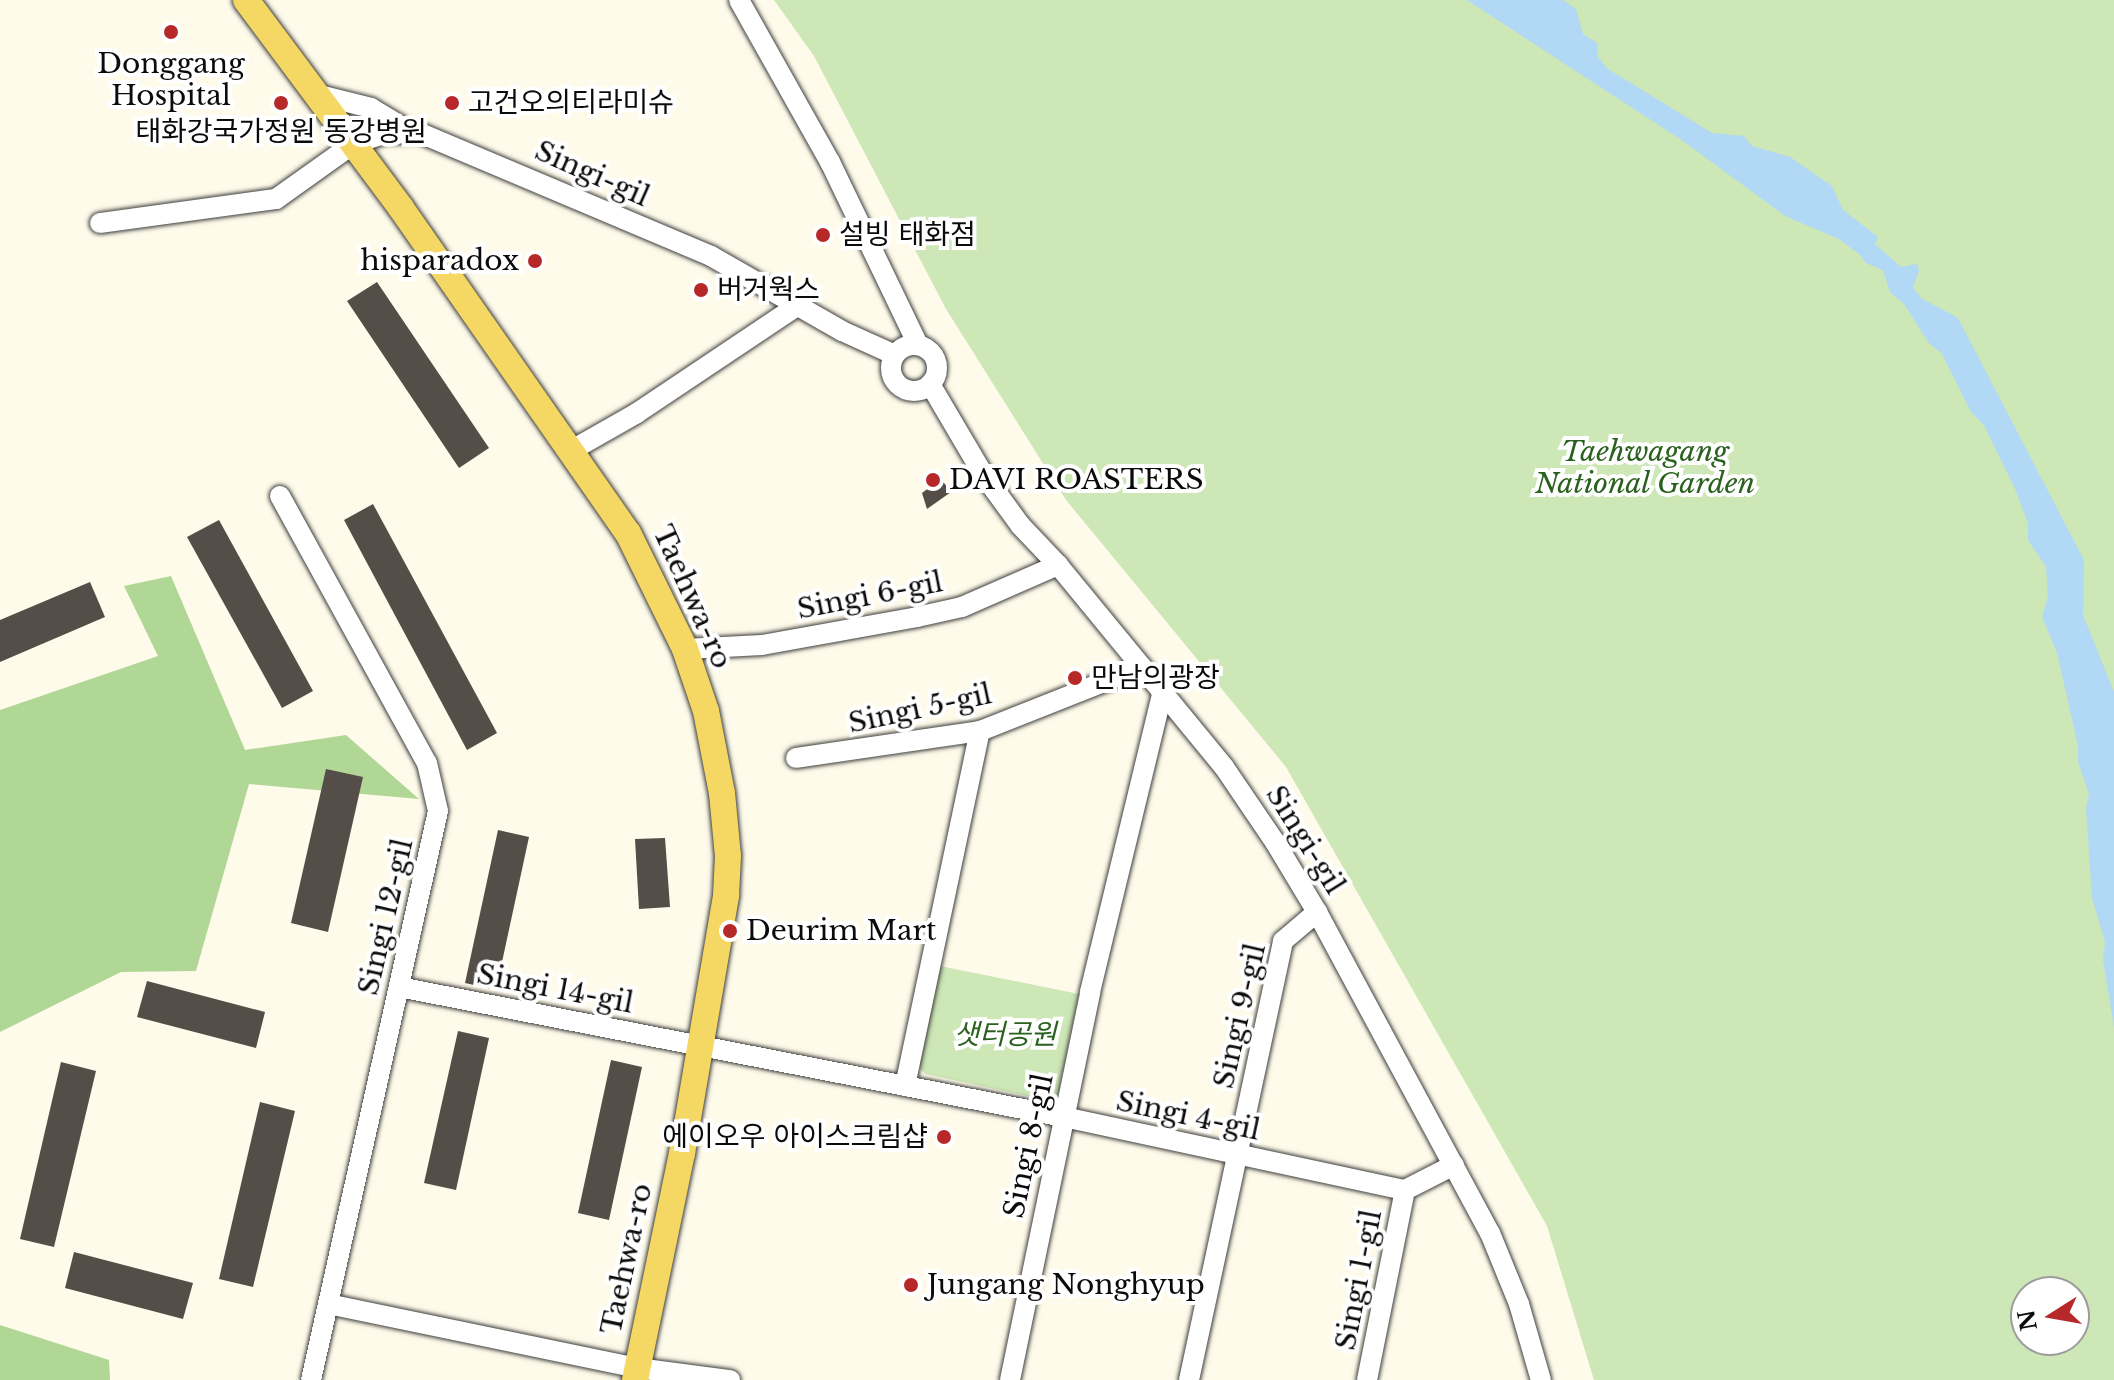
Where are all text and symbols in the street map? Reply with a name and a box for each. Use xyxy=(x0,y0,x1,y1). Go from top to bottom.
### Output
marker: Donggang Hospital xyxy=(160,21,182,43)
place label: Donggang Hospital xyxy=(97,47,245,113)
place label: 고건오의티라미슈 xyxy=(468,86,674,120)
marker: 태화강국가정원 동강병원 xyxy=(272,94,290,112)
marker: 고건오의티라미슈 xyxy=(443,94,461,112)
place label: 태화강국가정원 동강병원 xyxy=(135,115,427,149)
street label: Singi-gil xyxy=(530,134,654,214)
place label: 설빙 태화점 xyxy=(839,218,976,252)
marker: 설빙 태화점 xyxy=(814,226,832,244)
place label: hisparadox xyxy=(360,244,519,278)
marker: hisparadox xyxy=(526,252,544,270)
place label: 버거웍스 xyxy=(717,273,820,307)
marker: 버거웍스 xyxy=(692,281,710,299)
park label: Taehwagang National Garden xyxy=(1535,435,1755,501)
place label: DAVI ROASTERS xyxy=(949,463,1204,497)
marker: DAVI ROASTERS xyxy=(924,471,942,489)
street label: Taehwa-ro xyxy=(645,520,739,674)
street label: Singi 6-gil xyxy=(794,565,946,627)
place label: 만남의광장 xyxy=(1091,661,1220,695)
marker: 만남의광장 xyxy=(1066,669,1084,687)
street label: Singi 5-gil xyxy=(845,677,995,741)
street label: Singi-gil xyxy=(1259,780,1351,900)
street label: Singi 12-gil xyxy=(352,836,420,998)
place label: Deurim Mart xyxy=(746,914,937,948)
marker: Deurim Mart xyxy=(721,922,739,940)
street label: Singi 9-gil xyxy=(1207,940,1273,1092)
street label: Singi 14-gil xyxy=(474,957,636,1021)
park label: 샛터공원 xyxy=(953,1018,1057,1052)
street label: Singi 8-gil xyxy=(997,1071,1061,1221)
street label: Singi 4-gil xyxy=(1113,1084,1263,1148)
place label: 에이오우 아이스크림샵 xyxy=(662,1120,928,1154)
marker: 에이오우 아이스크림샵 xyxy=(935,1128,953,1146)
street label: Taehwa-ro xyxy=(595,1181,659,1337)
street label: Singi 1-gil xyxy=(1329,1207,1389,1353)
place label: Jungang Nonghyup xyxy=(927,1268,1205,1302)
marker: Jungang Nonghyup xyxy=(902,1276,920,1294)
north arrow xyxy=(2010,1276,2090,1356)
text: N xyxy=(2013,1308,2043,1333)

